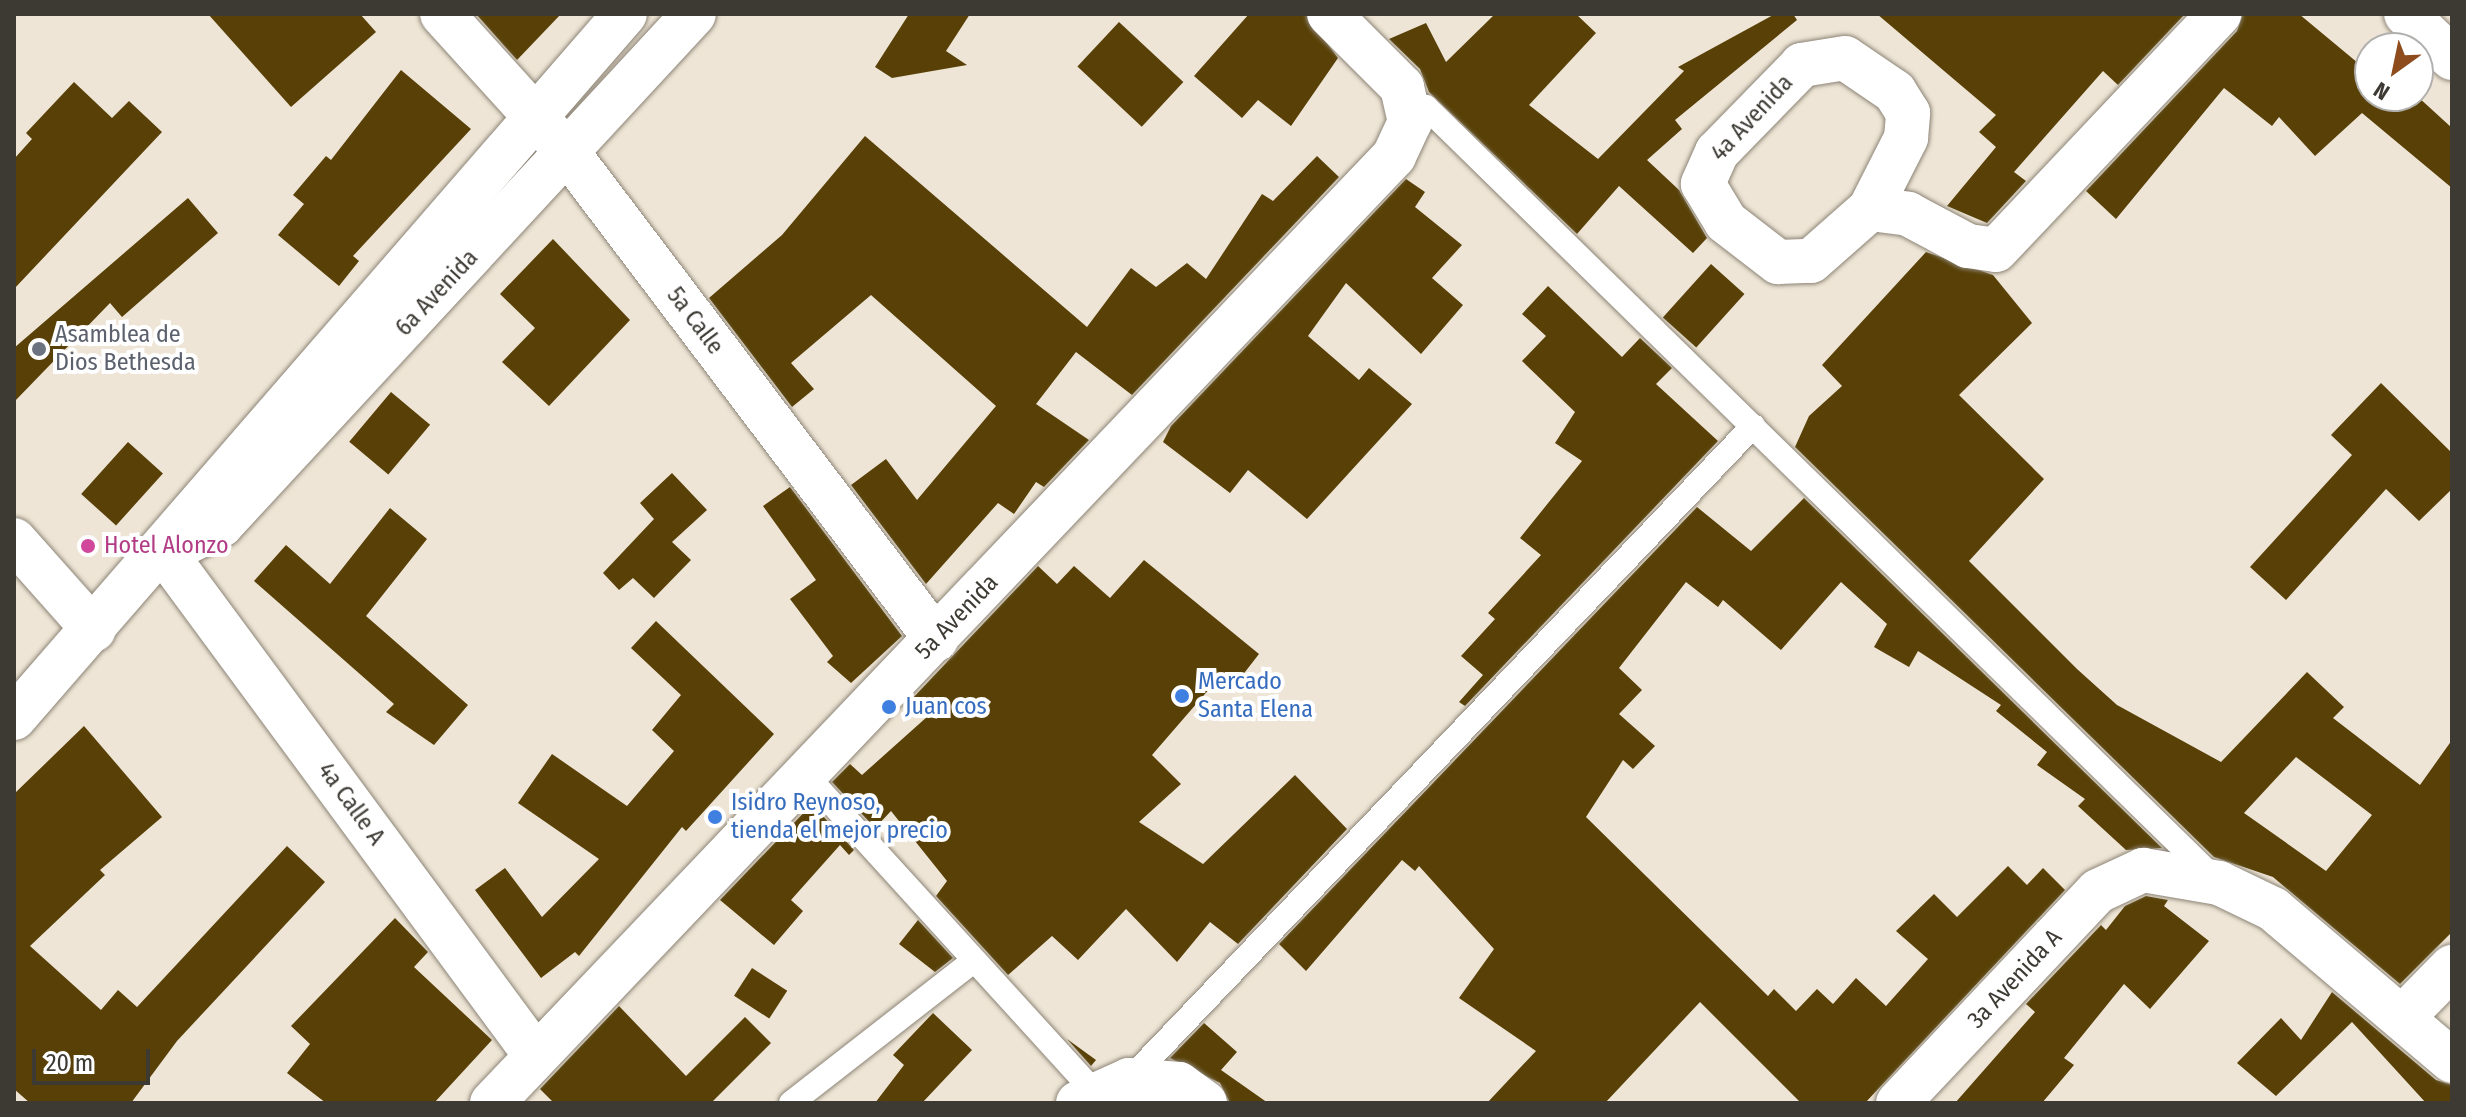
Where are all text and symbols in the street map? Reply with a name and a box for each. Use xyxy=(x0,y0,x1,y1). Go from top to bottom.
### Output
north arrow xyxy=(2354,32,2434,112)
street label: 4a Avenida xyxy=(1705,69,1799,167)
text: N xyxy=(2369,76,2395,106)
street label: 6a Avenida xyxy=(390,244,484,342)
street label: 5a Calle xyxy=(661,282,729,360)
place label: Asamblea de Dios Bethesda xyxy=(55,321,196,377)
marker: Asamblea de Dios Bethesda xyxy=(30,340,48,358)
place label: Hotel Alonzo xyxy=(104,532,229,560)
marker: Hotel Alonzo xyxy=(79,537,97,555)
street label: 5a Avenida xyxy=(910,569,1004,665)
place label: Mercado Santa Elena xyxy=(1198,668,1313,724)
marker: Mercado Santa Elena xyxy=(1173,687,1191,705)
place label: Juan cos xyxy=(905,693,987,721)
marker: Juan cos xyxy=(880,698,898,716)
street label: 4a Calle A xyxy=(311,757,391,851)
place label: Isidro Reynoso, tienda el mejor precio xyxy=(731,789,948,845)
marker: Isidro Reynoso, tienda el mejor precio xyxy=(706,808,724,826)
street label: 3a Avenida A xyxy=(1962,924,2068,1034)
scale bar xyxy=(36,1033,154,1083)
text: 20 m xyxy=(46,1049,93,1077)

